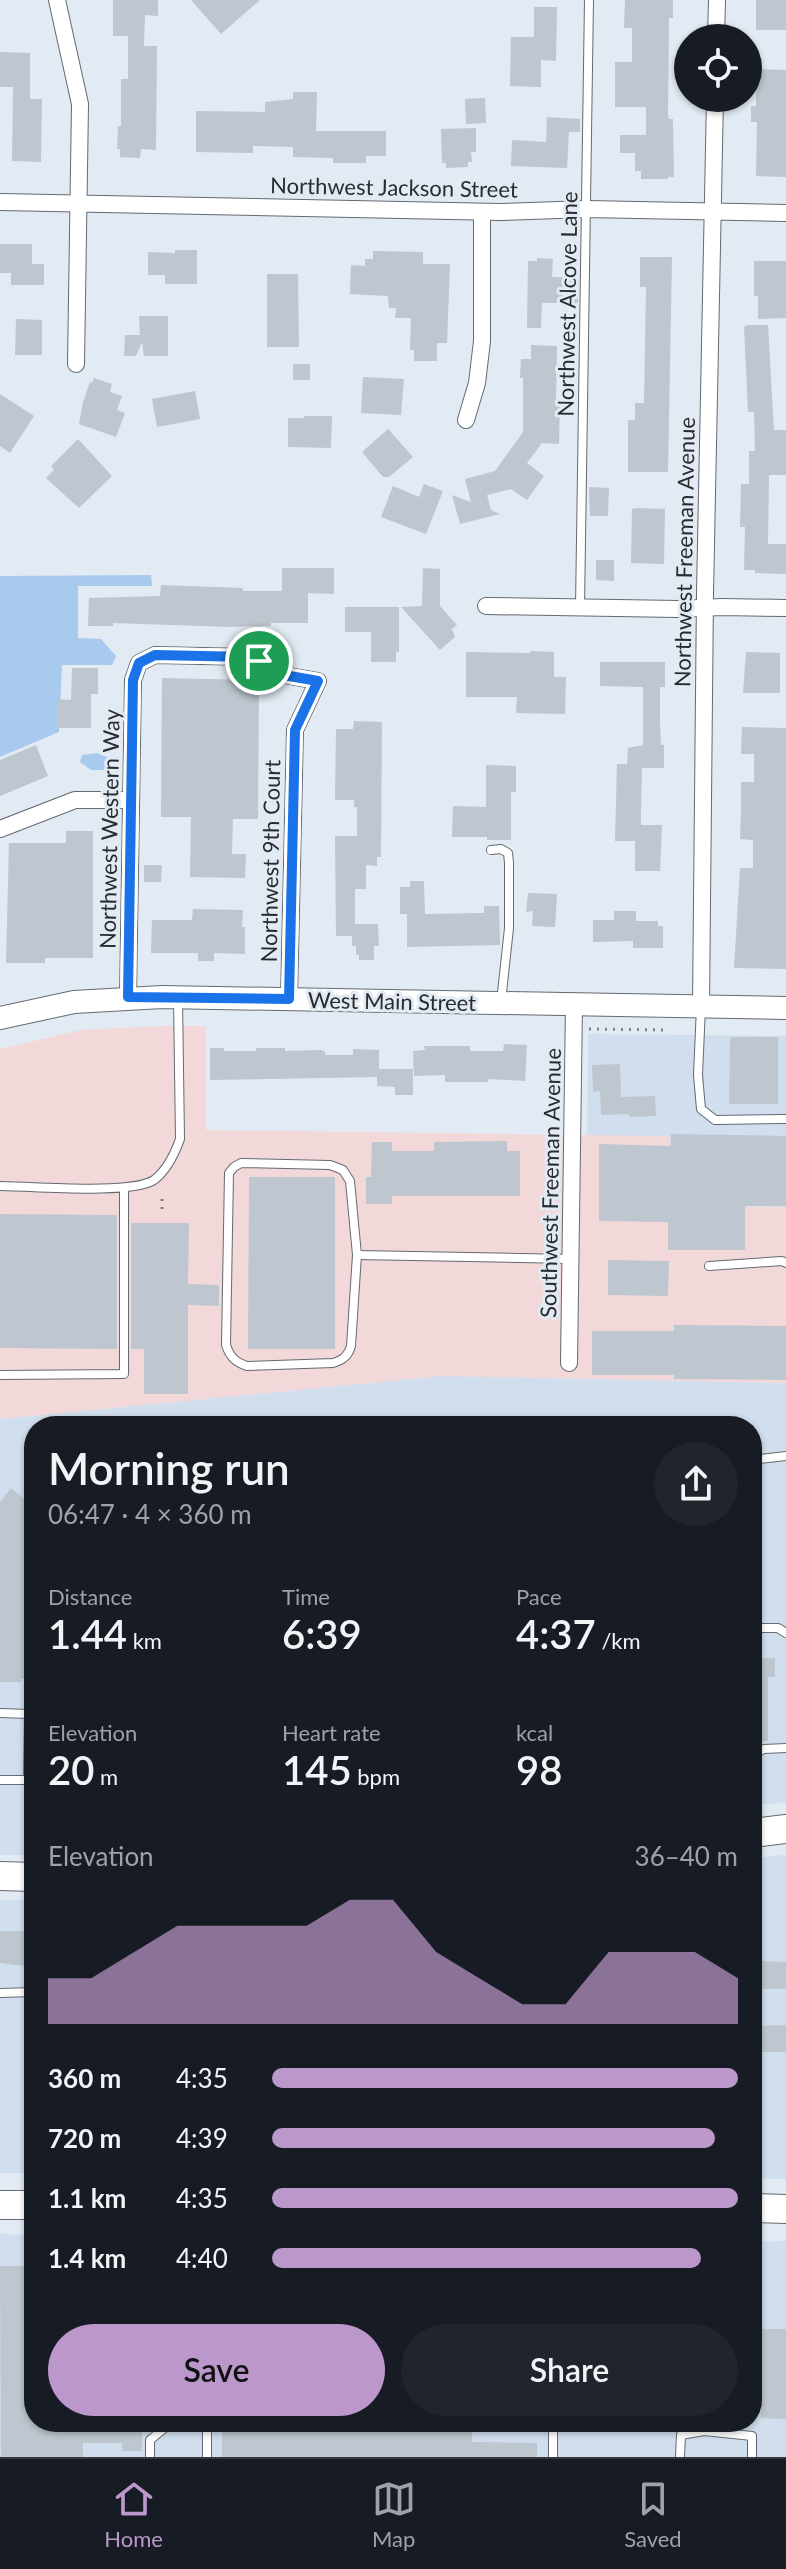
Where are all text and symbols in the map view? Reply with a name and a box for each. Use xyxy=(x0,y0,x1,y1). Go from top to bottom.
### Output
map controls xyxy=(674,24,762,112)
button: locate xyxy=(674,24,762,112)
street label: Northwest Jackson Street xyxy=(270,171,518,203)
street label: Northwest Alcove Lane xyxy=(552,191,582,417)
street label: Northwest Freeman Avenue xyxy=(668,417,700,687)
pin xyxy=(225,627,293,695)
icon: arrive xyxy=(237,639,281,683)
street label: Northwest Western Way xyxy=(93,708,125,949)
street label: Northwest 9th Court xyxy=(255,759,285,962)
street label: West Main Street xyxy=(308,986,477,1016)
street label: Southwest Freeman Avenue xyxy=(534,1048,566,1318)
text: Morning run xyxy=(48,1442,290,1494)
button: share xyxy=(654,1442,738,1526)
text: 06:47 · 4 × 360 m xyxy=(48,1498,252,1530)
text: Distance xyxy=(48,1583,132,1610)
text: Time xyxy=(282,1583,330,1610)
text: Pace xyxy=(516,1583,562,1610)
text: 1.44 xyxy=(48,1610,127,1658)
text: 6:39 xyxy=(282,1610,362,1658)
text: 4:37 xyxy=(516,1610,596,1658)
text: km xyxy=(127,1627,162,1654)
text: /km xyxy=(596,1627,641,1654)
text: Elevation xyxy=(48,1719,137,1746)
text: Heart rate xyxy=(282,1719,381,1746)
text: kcal xyxy=(516,1719,553,1746)
text: 20 xyxy=(48,1746,94,1794)
text: 145 xyxy=(282,1746,352,1794)
text: 98 xyxy=(516,1746,562,1794)
text: m xyxy=(94,1763,118,1790)
text: bpm xyxy=(352,1763,400,1790)
text: Elevation xyxy=(48,1840,154,1872)
text: 36–40 m xyxy=(635,1840,738,1872)
text: 360 m xyxy=(48,2062,121,2094)
text: 4:35 xyxy=(176,2062,228,2094)
text: 720 m xyxy=(48,2122,121,2154)
text: 4:39 xyxy=(176,2122,228,2154)
text: 1.1 km xyxy=(48,2182,126,2214)
text: 4:35 xyxy=(176,2182,228,2214)
text: 1.4 km xyxy=(48,2242,126,2274)
text: 4:40 xyxy=(176,2242,228,2274)
button: Save xyxy=(48,2324,385,2416)
button: Share xyxy=(401,2324,738,2416)
tab: Home xyxy=(104,2477,163,2552)
tab: Map xyxy=(372,2477,416,2552)
tab: Saved xyxy=(624,2477,682,2552)

